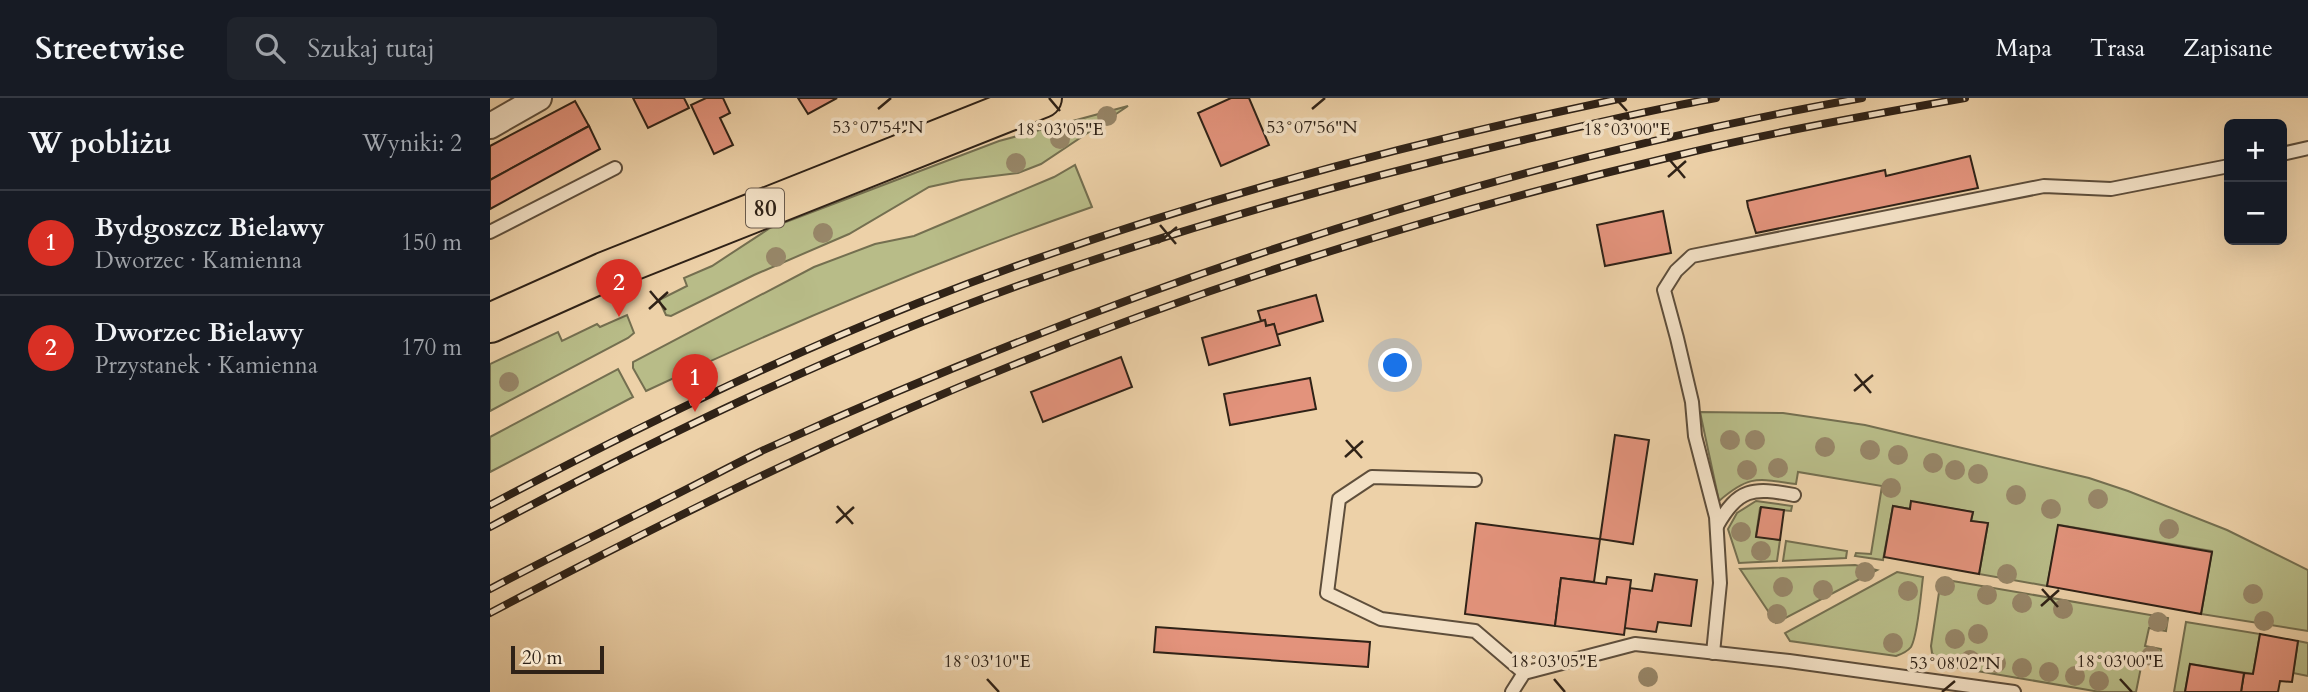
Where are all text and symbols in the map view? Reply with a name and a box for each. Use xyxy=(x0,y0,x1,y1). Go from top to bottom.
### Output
search box xyxy=(227,17,717,80)
text: Streetwise xyxy=(35,26,185,71)
icon: search xyxy=(251,29,289,67)
text: Szukaj tutaj xyxy=(307,31,435,66)
text: Mapa xyxy=(1996,32,2052,65)
text: Trasa xyxy=(2090,32,2145,65)
text: Zapisane xyxy=(2183,32,2273,65)
text: 53°07'54"N xyxy=(832,115,924,140)
text: 53°07'56"N xyxy=(1266,115,1358,140)
text: 18°03'05"E xyxy=(1016,117,1104,142)
text: 18°03'00"E xyxy=(1583,117,1671,142)
map controls xyxy=(2224,119,2287,245)
button: + xyxy=(2224,119,2287,182)
text: W pobliżu xyxy=(28,123,172,164)
text: Wyniki: 2 xyxy=(362,128,462,159)
button: − xyxy=(2224,182,2287,245)
road number: 80 xyxy=(746,188,784,228)
text: Bydgoszcz Bielawy xyxy=(95,210,325,245)
text: 1 xyxy=(45,227,57,258)
text: 150 m xyxy=(401,227,462,258)
text: Dworzec · Kamienna xyxy=(95,245,302,276)
pin: 2 xyxy=(596,259,642,317)
text: Dworzec Bielawy xyxy=(95,315,304,350)
text: 2 xyxy=(45,332,57,363)
text: 170 m xyxy=(401,332,462,363)
your location xyxy=(1378,348,1412,382)
text: Przystanek · Kamienna xyxy=(95,350,318,381)
pin: 1 xyxy=(672,354,718,412)
scale bar xyxy=(511,643,604,675)
text: 20 m xyxy=(522,645,563,671)
text: 18°03'10"E xyxy=(943,649,1031,674)
text: 18°03'05"E xyxy=(1510,649,1598,674)
text: 18°03'00"E xyxy=(2076,649,2164,674)
text: 53°08'02"N xyxy=(1909,651,2001,676)

